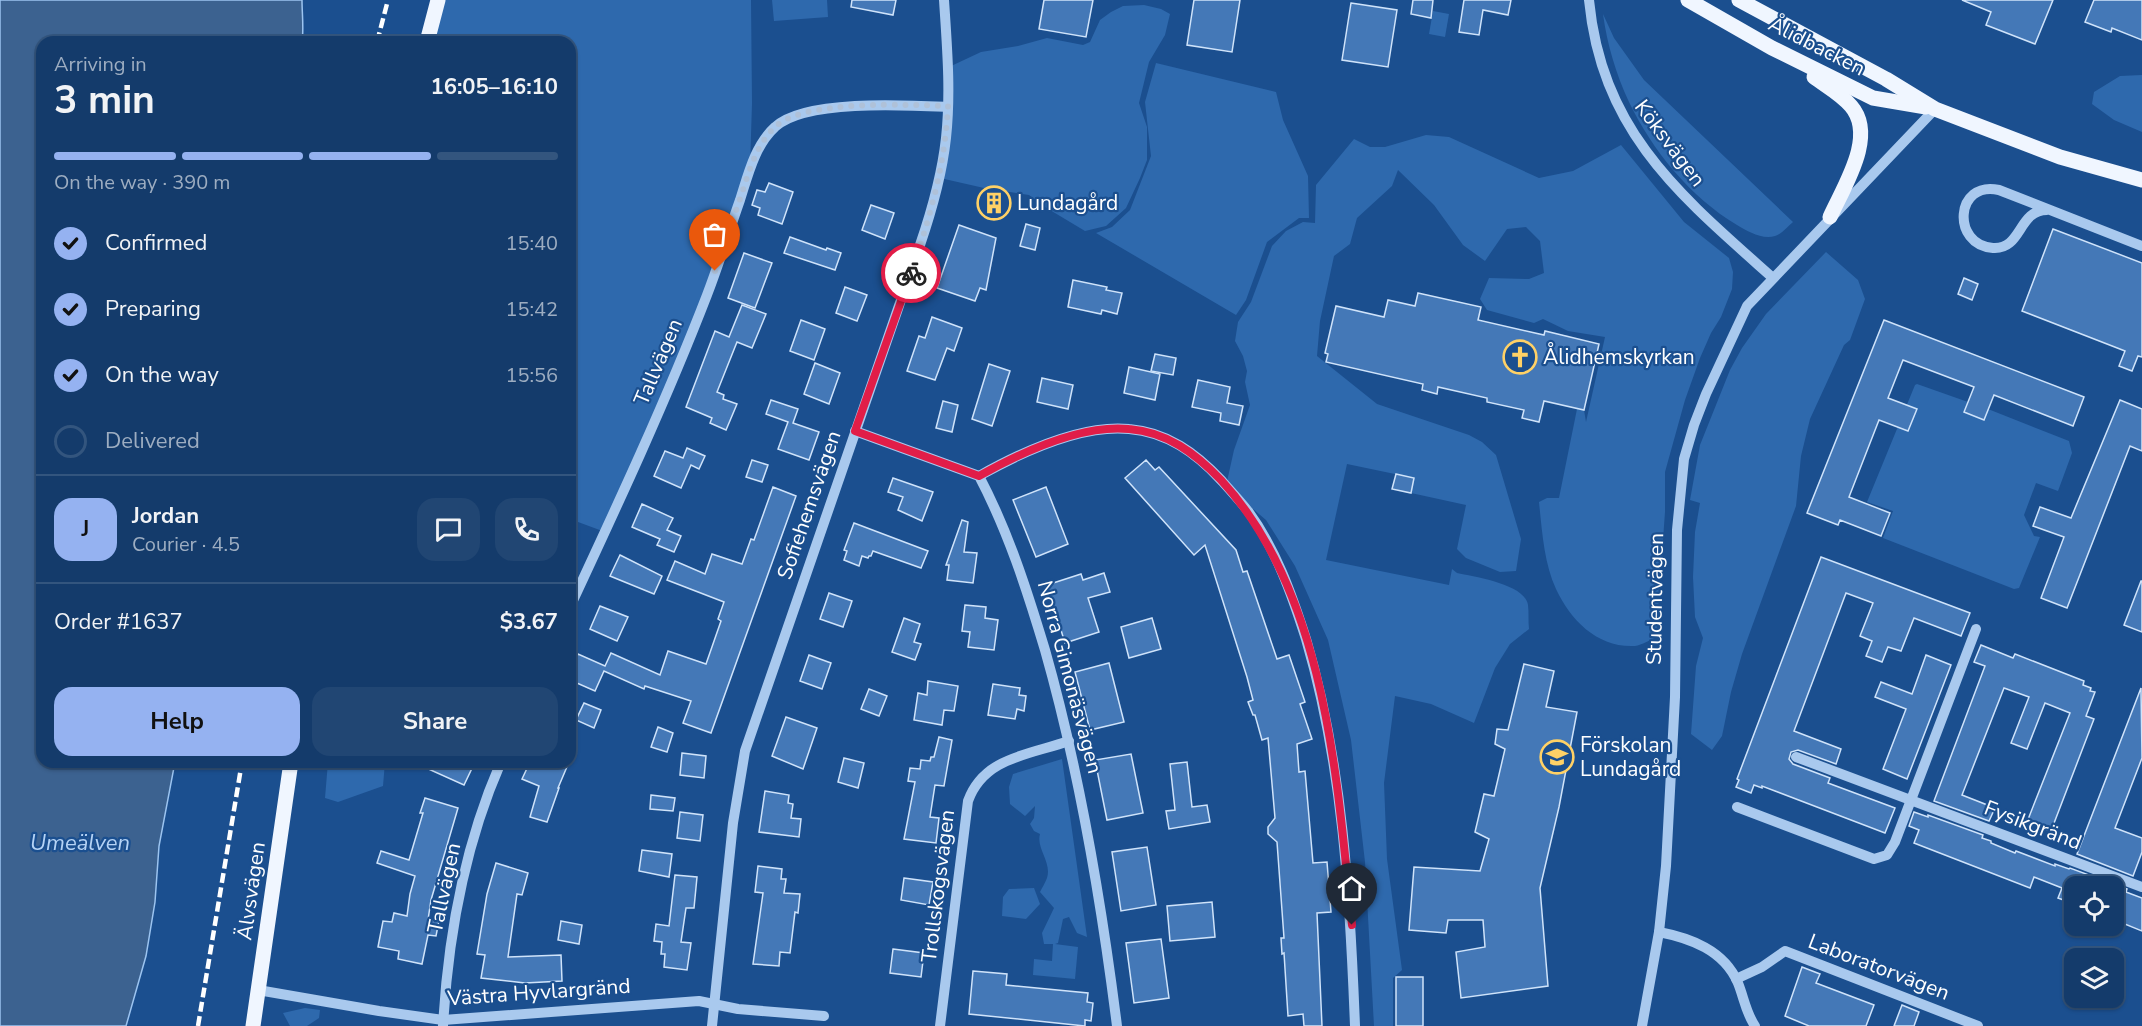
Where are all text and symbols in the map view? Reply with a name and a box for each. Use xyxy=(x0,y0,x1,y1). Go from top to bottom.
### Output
street label: Ålidbacken xyxy=(1764,9,1871,82)
text: Arriving in xyxy=(54,51,147,78)
text: 16:05–16:10 xyxy=(430,72,558,102)
text: 3 min xyxy=(54,74,155,127)
street label: Köksvägen xyxy=(1628,94,1712,192)
text: On the way · 390 m xyxy=(54,169,230,196)
building icon: Lundagård xyxy=(976,185,1012,221)
place label: Lundagård xyxy=(1017,189,1118,217)
pin xyxy=(689,209,740,271)
icon: bag xyxy=(698,218,731,251)
icon: check xyxy=(54,227,87,260)
text: Confirmed xyxy=(105,228,207,258)
text: 15:40 xyxy=(505,230,558,257)
courier xyxy=(881,243,941,303)
icon: bike xyxy=(895,257,928,290)
icon: check xyxy=(54,293,87,326)
text: Preparing xyxy=(105,294,201,324)
text: 15:42 xyxy=(505,296,558,323)
street label: Tallvägen xyxy=(627,314,689,410)
church icon: Ålidhemskyrkan xyxy=(1502,339,1538,375)
place label: Ålidhemskyrkan xyxy=(1543,342,1695,371)
icon: check xyxy=(54,359,87,392)
text: On the way xyxy=(105,360,219,390)
text: 15:56 xyxy=(505,362,558,389)
text: Delivered xyxy=(105,426,200,456)
street label: Sofiehemsvägen xyxy=(770,427,848,583)
button: chat xyxy=(417,498,480,561)
button: phone xyxy=(495,498,558,561)
text: Jordan xyxy=(132,501,199,531)
text: J xyxy=(82,514,89,544)
text: Courier · 4.5 xyxy=(132,531,240,558)
street label: Studentvägen xyxy=(1640,533,1670,665)
street label: Norra Gimonäsvägen xyxy=(1031,577,1109,777)
text: Order #1637 xyxy=(54,607,183,637)
text: $3.67 xyxy=(500,607,558,637)
button: Help xyxy=(54,687,300,756)
button: Share xyxy=(312,687,558,756)
place label: Förskolan Lundagård xyxy=(1580,731,1681,783)
school or university icon: Förskolan Lundagård xyxy=(1539,739,1575,775)
street label: Fysikgränd xyxy=(1980,794,2086,856)
street label: Trollskogsvägen xyxy=(915,808,961,964)
water label: Umeälven xyxy=(30,828,130,858)
street label: Älvsvägen xyxy=(230,840,272,942)
street label: Tallvägen xyxy=(421,840,467,936)
pin xyxy=(1326,863,1377,925)
icon: home xyxy=(1335,872,1368,905)
map controls xyxy=(2064,876,2124,1008)
button: locate xyxy=(2064,876,2124,936)
street label: Laboratorvägen xyxy=(1804,927,1954,1007)
button: layers xyxy=(2064,948,2124,1008)
street label: Västra Hyvlargränd xyxy=(446,972,631,1012)

